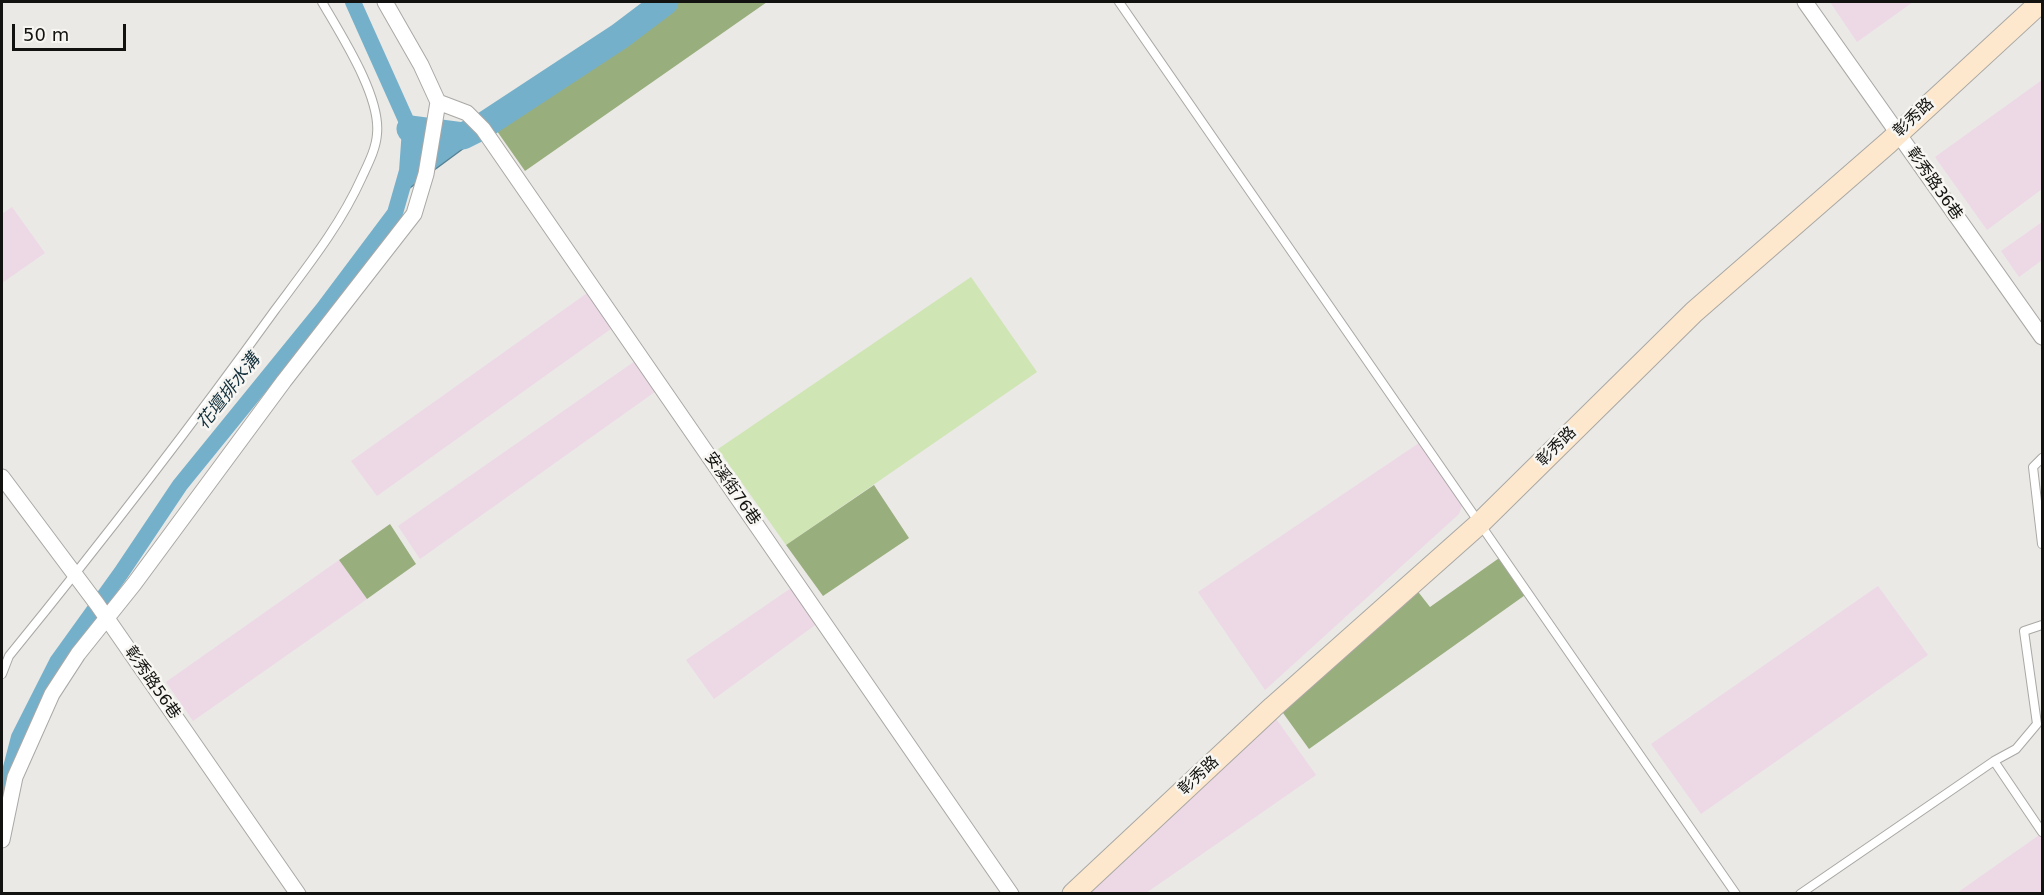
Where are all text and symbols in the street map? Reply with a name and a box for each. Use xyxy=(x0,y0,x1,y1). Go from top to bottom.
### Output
scale bar xyxy=(15,12,129,50)
text: 50 m xyxy=(23,24,69,45)
street label: 彰秀路 xyxy=(1890,95,1938,141)
street label: 彰秀路36巷 xyxy=(1902,144,1966,224)
water label: 花壇排水溝 xyxy=(193,350,265,434)
street label: 彰秀路 xyxy=(1533,423,1581,471)
street label: 安溪街76巷 xyxy=(700,449,764,529)
street label: 彰秀路56巷 xyxy=(120,643,184,723)
street label: 彰秀路 xyxy=(1175,753,1223,799)

